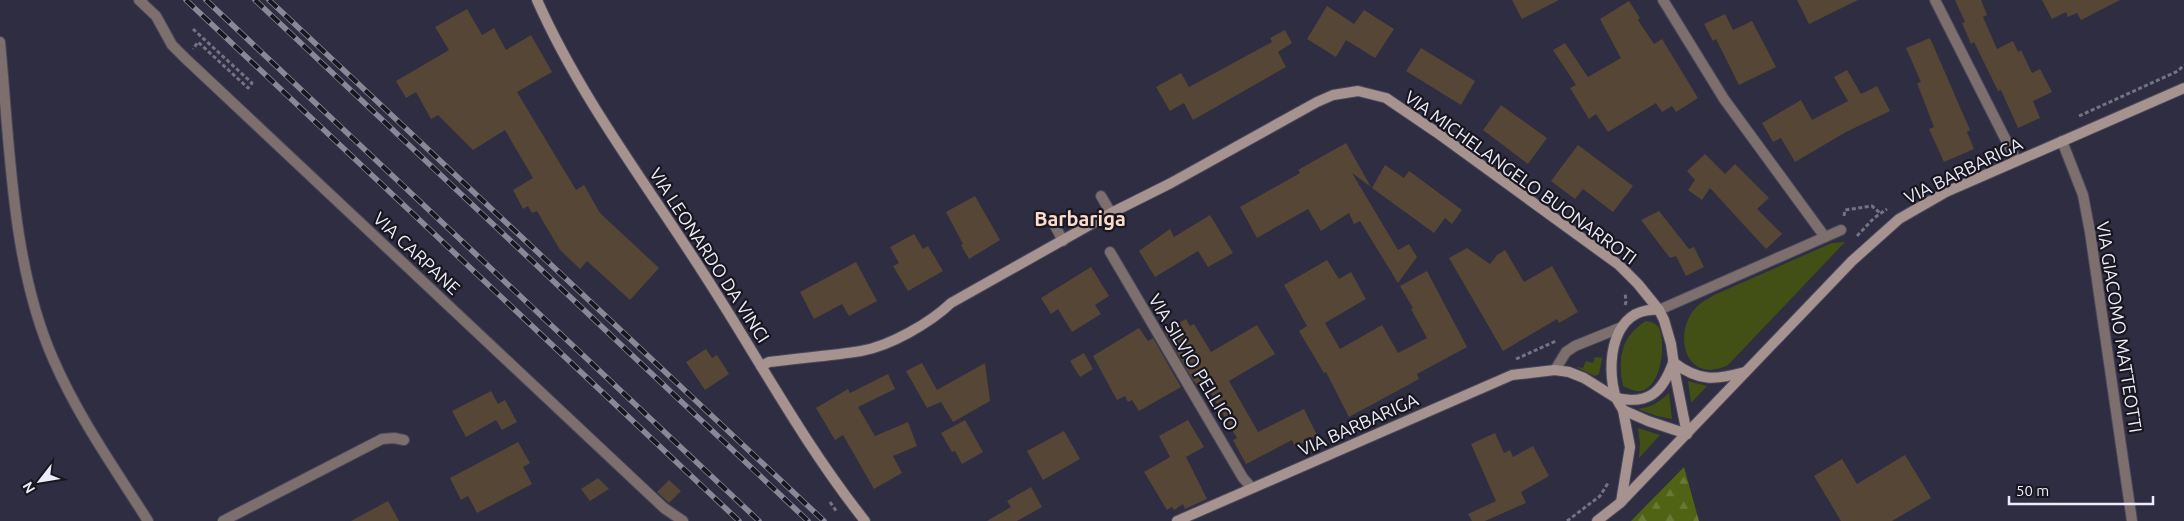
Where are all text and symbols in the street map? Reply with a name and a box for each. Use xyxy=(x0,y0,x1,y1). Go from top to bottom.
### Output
street label: VIA MICHELANGELO BUONARROTI xyxy=(1401,86,1641,268)
street label: VIA BARBARIGA xyxy=(1901,133,2026,207)
street label: VIA LEONARDO DA VINCI xyxy=(646,164,774,346)
district label: Barbariga xyxy=(1034,207,1126,230)
street label: VIA CARPANE xyxy=(370,208,464,298)
street label: VIA GIACOMO MATTEOTTI xyxy=(2093,220,2147,434)
street label: VIA SILVIO PELLICO xyxy=(1145,290,1243,434)
street label: VIA BARBARIGA xyxy=(1295,389,1421,459)
north arrow xyxy=(15,456,65,506)
scale bar xyxy=(2009,474,2153,506)
text: N xyxy=(19,479,38,496)
text: 50 m xyxy=(2016,482,2049,499)

